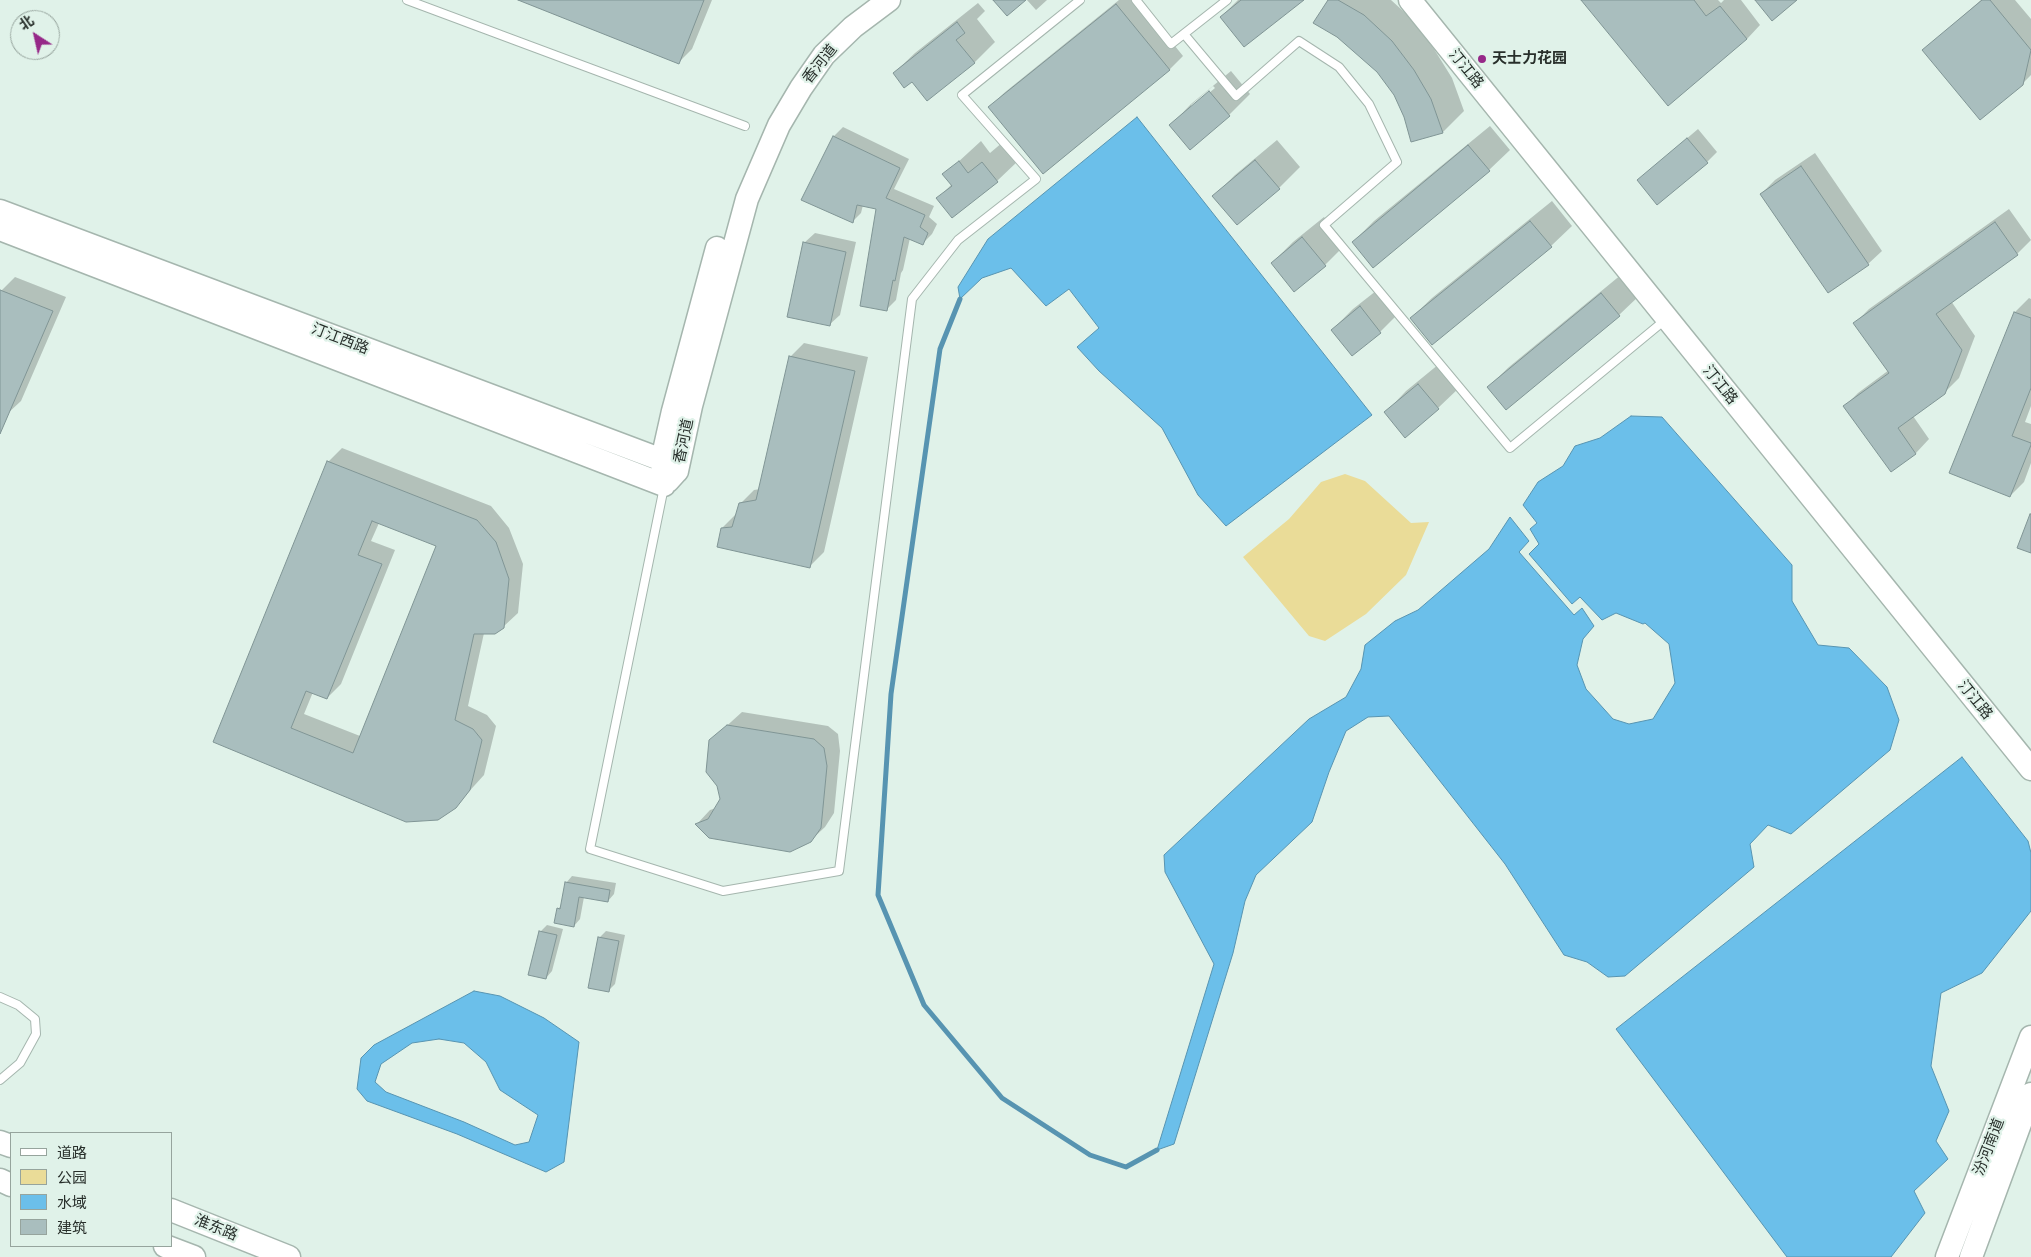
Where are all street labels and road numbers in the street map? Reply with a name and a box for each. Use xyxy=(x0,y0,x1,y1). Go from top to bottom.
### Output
street label: 香河道 xyxy=(799,41,841,87)
street label: 汀江路 xyxy=(1445,46,1487,92)
street label: 汀江西路 xyxy=(309,320,371,358)
street label: 汀江路 xyxy=(1699,362,1741,408)
street label: 香河道 xyxy=(671,417,697,465)
street label: 汀江路 xyxy=(1954,677,1996,723)
street label: 汾河南道 xyxy=(1970,1116,2008,1178)
street label: 淮东路 xyxy=(192,1211,240,1245)

